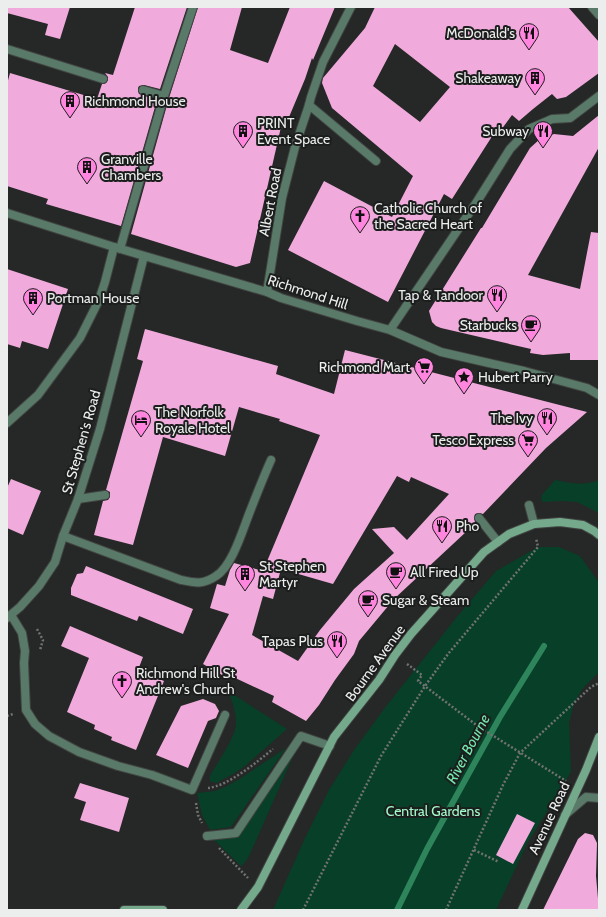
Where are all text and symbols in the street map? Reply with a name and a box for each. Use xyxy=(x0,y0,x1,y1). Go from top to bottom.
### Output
restaurant icon: McDonald's xyxy=(518,22,540,50)
place label: McDonald's xyxy=(446,24,515,42)
building icon: Shakeaway xyxy=(524,67,546,95)
place label: Shakeaway xyxy=(455,69,521,87)
building icon: Richmond House xyxy=(59,90,81,118)
place label: Richmond House xyxy=(84,92,186,110)
place label: PRINT Event Space xyxy=(257,114,330,148)
building icon: PRINT Event Space xyxy=(232,120,254,148)
restaurant icon: Subway xyxy=(532,120,554,148)
place label: Subway xyxy=(482,122,529,140)
place label: Granville Chambers xyxy=(101,150,162,184)
building icon: Granville Chambers xyxy=(76,156,98,184)
street label: Albert Road xyxy=(255,166,285,238)
place label: Catholic Church of the Sacred Heart xyxy=(374,199,483,233)
church icon: Catholic Church of the Sacred Heart xyxy=(349,205,371,233)
street label: Richmond Hill xyxy=(266,271,351,314)
restaurant icon: Tap & Tandoor xyxy=(486,284,508,312)
place label: Tap & Tandoor xyxy=(398,286,484,304)
building icon: Portman House xyxy=(22,287,44,315)
place label: Portman House xyxy=(47,289,139,307)
cafe icon: Starbucks xyxy=(520,314,542,342)
place label: Starbucks xyxy=(460,316,517,334)
supermarket icon: Richmond Mart xyxy=(413,356,435,384)
place label: Richmond Mart xyxy=(319,358,410,376)
place icon: Hubert Parry xyxy=(453,366,475,394)
place label: Hubert Parry xyxy=(478,368,553,386)
street label: St Stephen's Road xyxy=(58,388,104,496)
place label: The Norfolk Royale Hotel xyxy=(155,403,231,437)
restaurant icon: The Ivy xyxy=(536,407,558,435)
hotel icon: The Norfolk Royale Hotel xyxy=(130,409,152,437)
place label: The Ivy xyxy=(490,409,533,427)
supermarket icon: Tesco Express xyxy=(517,429,539,457)
place label: Tesco Express xyxy=(432,431,514,449)
restaurant icon: Pho xyxy=(431,515,453,543)
place label: Pho xyxy=(456,517,480,535)
place label: St Stephen Martyr xyxy=(259,557,325,591)
cafe icon: All Fired Up xyxy=(385,561,407,589)
building icon: St Stephen Martyr xyxy=(234,563,256,591)
place label: All Fired Up xyxy=(410,563,479,581)
cafe icon: Sugar & Steam xyxy=(357,589,379,617)
place label: Sugar & Steam xyxy=(382,591,469,609)
street label: Bourne Avenue xyxy=(341,621,409,705)
restaurant icon: Tapas Plus xyxy=(326,630,348,658)
place label: Tapas Plus xyxy=(262,632,323,650)
place label: Richmond Hill St Andrew's Church xyxy=(136,664,235,698)
church icon: Richmond Hill St Andrew's Church xyxy=(111,670,133,698)
water label: River Bourne xyxy=(442,711,494,787)
street label: Avenue Road xyxy=(524,779,574,857)
park label: Central Gardens xyxy=(386,802,480,820)

